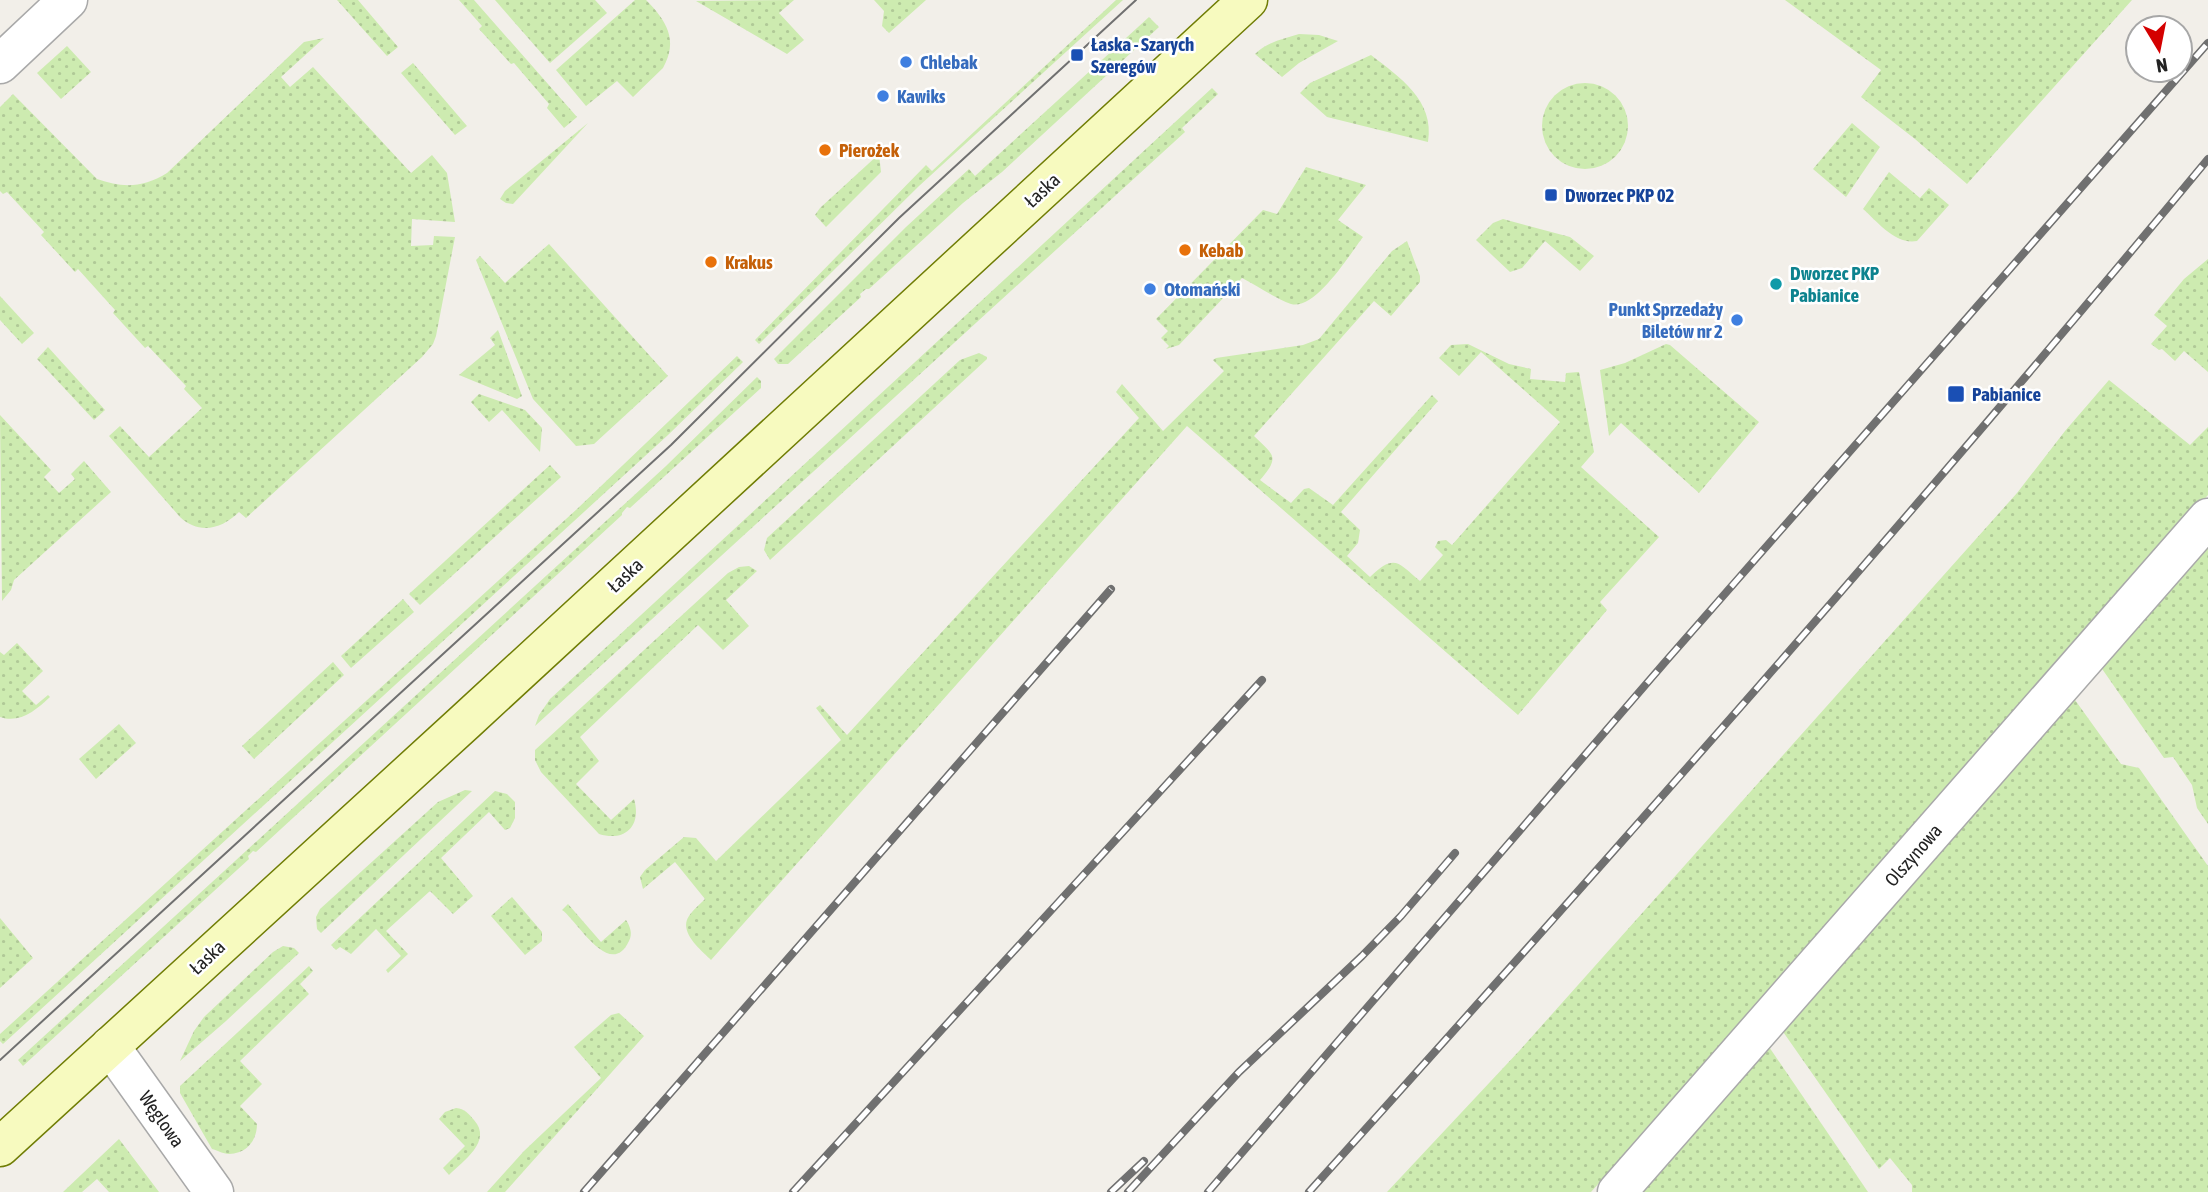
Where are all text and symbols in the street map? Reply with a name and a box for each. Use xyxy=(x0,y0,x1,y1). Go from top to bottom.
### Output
north arrow xyxy=(2124,14,2194,84)
place label: Łaska - Szarych Szeregów xyxy=(1091,33,1194,77)
marker: Łaska - Szarych Szeregów xyxy=(1069,47,1085,63)
place label: Chlebak xyxy=(920,51,978,73)
marker: Chlebak xyxy=(898,54,914,70)
text: N xyxy=(2155,54,2169,78)
place label: Kawiks xyxy=(897,85,946,107)
marker: Kawiks xyxy=(875,88,891,104)
place label: Pierożek xyxy=(839,139,900,161)
marker: Pierożek xyxy=(817,142,833,158)
street label: Łaska xyxy=(1020,168,1064,212)
place label: Dworzec PKP 02 xyxy=(1565,184,1675,206)
marker: Dworzec PKP 02 xyxy=(1543,187,1559,203)
place label: Kebab xyxy=(1199,239,1243,261)
marker: Kebab xyxy=(1177,242,1193,258)
place label: Krakus xyxy=(725,251,773,273)
marker: Krakus xyxy=(703,254,719,270)
place label: Dworzec PKP Pabianice xyxy=(1790,262,1880,306)
marker: Dworzec PKP Pabianice xyxy=(1768,276,1784,292)
place label: Otomański xyxy=(1164,278,1240,300)
marker: Otomański xyxy=(1142,281,1158,297)
place label: Punkt Sprzedaży Biletów nr 2 xyxy=(1609,298,1723,342)
marker: Punkt Sprzedaży Biletów nr 2 xyxy=(1729,312,1745,328)
place label: Pabianice xyxy=(1972,383,2042,405)
marker: Pabianice xyxy=(1946,384,1966,404)
street label: Łaska xyxy=(603,553,647,597)
street label: Olszynowa xyxy=(1880,819,1946,891)
street label: Łaska xyxy=(185,935,229,979)
street label: Węglowa xyxy=(135,1087,189,1151)

